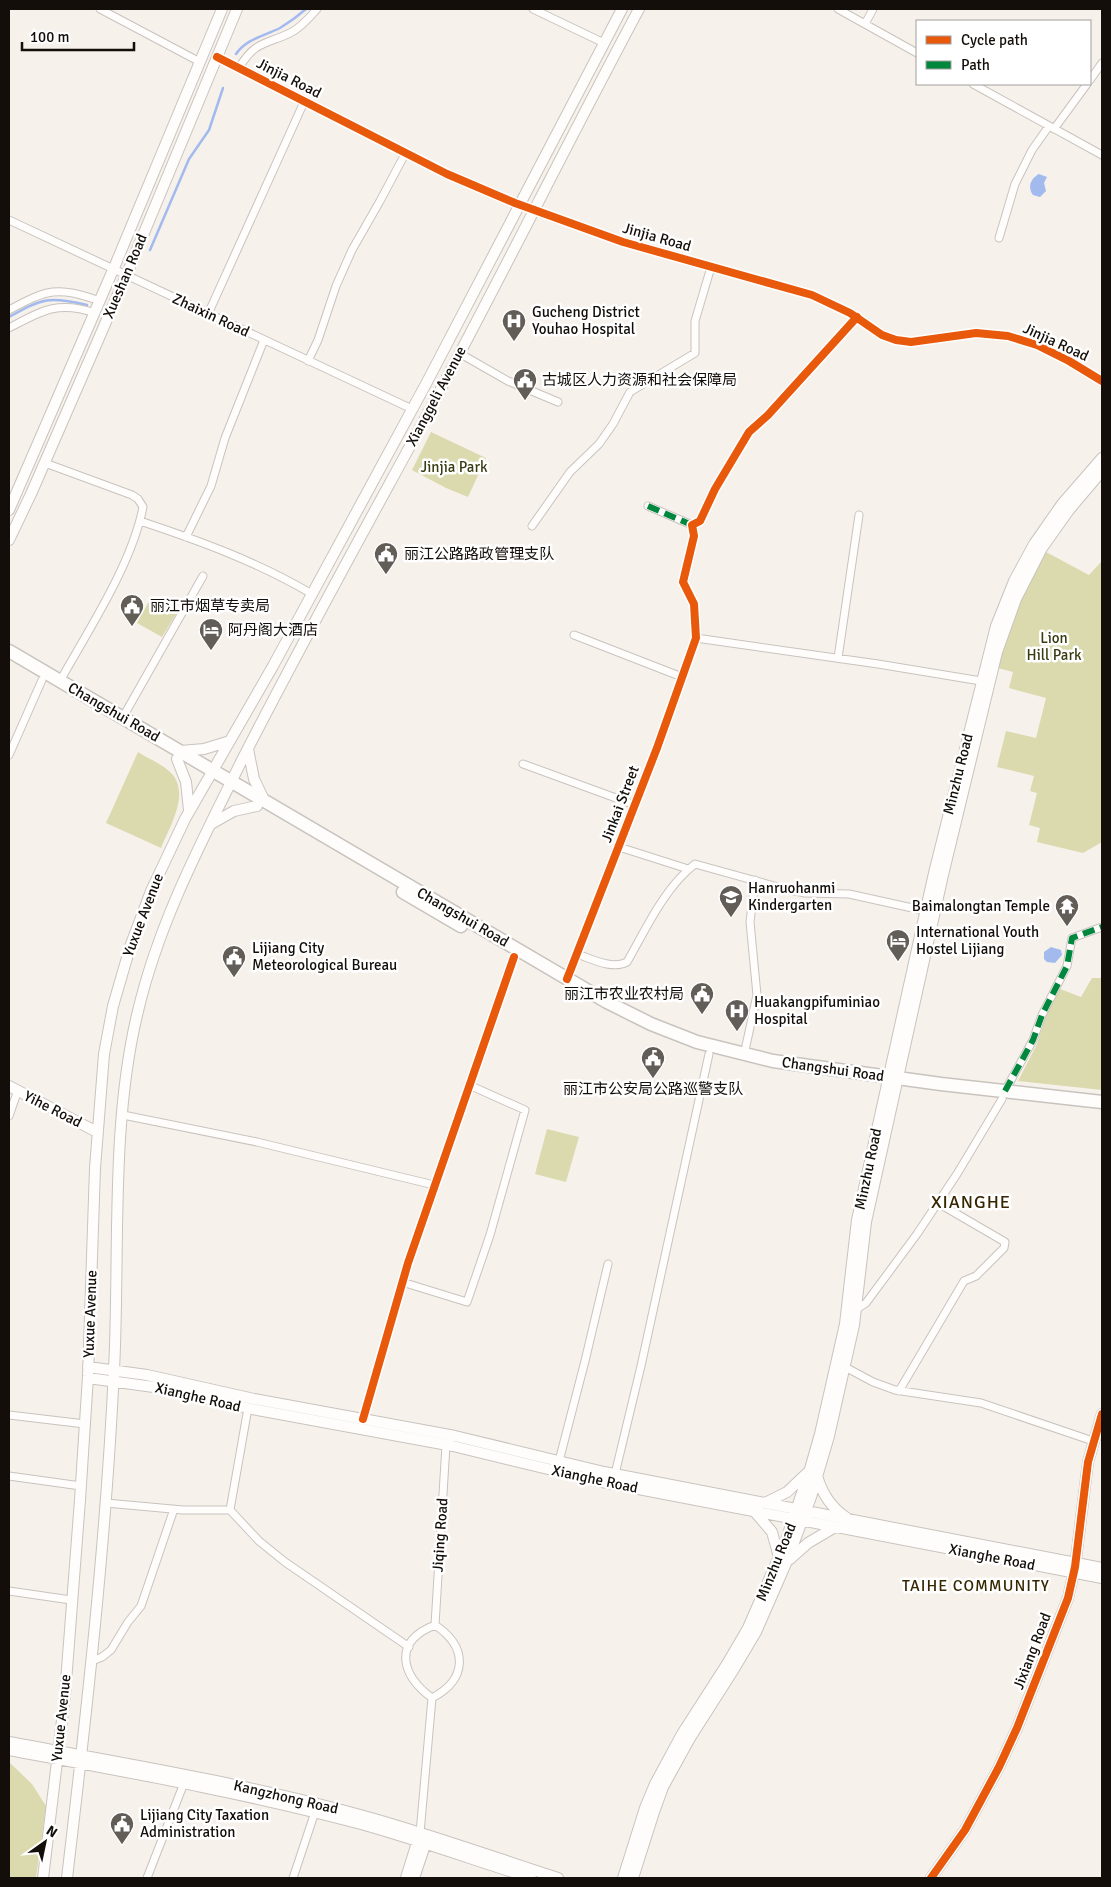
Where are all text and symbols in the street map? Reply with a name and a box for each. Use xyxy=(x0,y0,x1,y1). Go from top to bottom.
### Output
scale bar xyxy=(22,20,135,52)
legend xyxy=(916,20,1091,85)
text: 100 m xyxy=(30,28,70,46)
text: Cycle path xyxy=(961,31,1028,49)
street label: Jinjia Road xyxy=(254,54,324,102)
text: Path xyxy=(961,56,990,74)
street label: Jinjia Road xyxy=(621,219,693,255)
street label: Xueshan Road xyxy=(99,231,151,321)
street label: Zhaixin Road xyxy=(170,289,252,341)
place label: Gucheng District Youhao Hospital xyxy=(532,303,640,338)
hospital icon: Gucheng District Youhao Hospital xyxy=(501,308,527,342)
street label: Jinjia Road xyxy=(1020,319,1092,365)
street label: Xianggeli Avenue xyxy=(402,343,470,449)
public building icon: 古城区人力资源和社会保障局 xyxy=(512,367,538,401)
place label: 古城区人力资源和社会保障局 xyxy=(542,371,737,389)
park label: Jinjia Park xyxy=(421,458,488,476)
public building icon: 丽江公路路政管理支队 xyxy=(373,541,399,575)
place label: 丽江公路路政管理支队 xyxy=(404,545,554,563)
public building icon: 丽江市烟草专卖局 xyxy=(119,593,145,627)
place label: 丽江市烟草专卖局 xyxy=(150,597,270,615)
hotel icon: 阿丹阁大酒店 xyxy=(198,617,224,651)
place label: 阿丹阁大酒店 xyxy=(228,621,318,639)
park label: Lion Hill Park xyxy=(1027,629,1082,664)
street label: Changshui Road xyxy=(65,678,163,746)
street label: Minzhu Road xyxy=(939,732,977,816)
street label: Jinkai Street xyxy=(597,763,643,845)
street label: Yuxue Avenue xyxy=(119,871,167,959)
place label: Hanruohanmi Kindergarten xyxy=(748,879,835,914)
street label: Changshui Road xyxy=(414,883,512,951)
school or university icon: Hanruohanmi Kindergarten xyxy=(718,884,744,918)
temple icon: Baimalongtan Temple xyxy=(1054,893,1080,927)
place label: Baimalongtan Temple xyxy=(912,897,1050,915)
place label: International Youth Hostel Lijiang xyxy=(916,923,1039,958)
hotel icon: International Youth Hostel Lijiang xyxy=(885,928,911,962)
place label: Lijiang City Meteorological Bureau xyxy=(252,939,397,974)
public building icon: Lijiang City Meteorological Bureau xyxy=(221,944,247,978)
public building icon: 丽江市农业农村局 xyxy=(689,981,715,1015)
place label: 丽江市农业农村局 xyxy=(564,985,684,1003)
place label: Huakangpifuminiao Hospital xyxy=(754,993,880,1028)
hospital icon: Huakangpifuminiao Hospital xyxy=(724,998,750,1032)
public building icon: 丽江市公安局公路巡警支队 xyxy=(640,1045,666,1079)
street label: Changshui Road xyxy=(781,1053,885,1085)
place label: 丽江市公安局公路巡警支队 xyxy=(563,1080,743,1098)
street label: Yihe Road xyxy=(21,1087,85,1131)
street label: Minzhu Road xyxy=(851,1127,885,1211)
district label: XIANGHE xyxy=(931,1191,1011,1213)
street label: Yuxue Avenue xyxy=(79,1270,101,1358)
street label: Xianghe Road xyxy=(153,1378,243,1416)
street label: Xianghe Road xyxy=(550,1461,640,1497)
street label: Jiqing Road xyxy=(428,1497,452,1573)
street label: Minzhu Road xyxy=(752,1520,800,1604)
street label: Xianghe Road xyxy=(947,1540,1037,1574)
district label: TAIHE COMMUNITY xyxy=(902,1576,1050,1596)
street label: Jixiang Road xyxy=(1009,1610,1055,1692)
street label: Yuxue Avenue xyxy=(47,1673,75,1763)
street label: Kangzhong Road xyxy=(232,1776,340,1818)
place label: Lijiang City Taxation Administration xyxy=(140,1806,269,1841)
public building icon: Lijiang City Taxation Administration xyxy=(109,1811,135,1845)
north arrow xyxy=(20,1817,70,1867)
text: N xyxy=(43,1822,61,1841)

